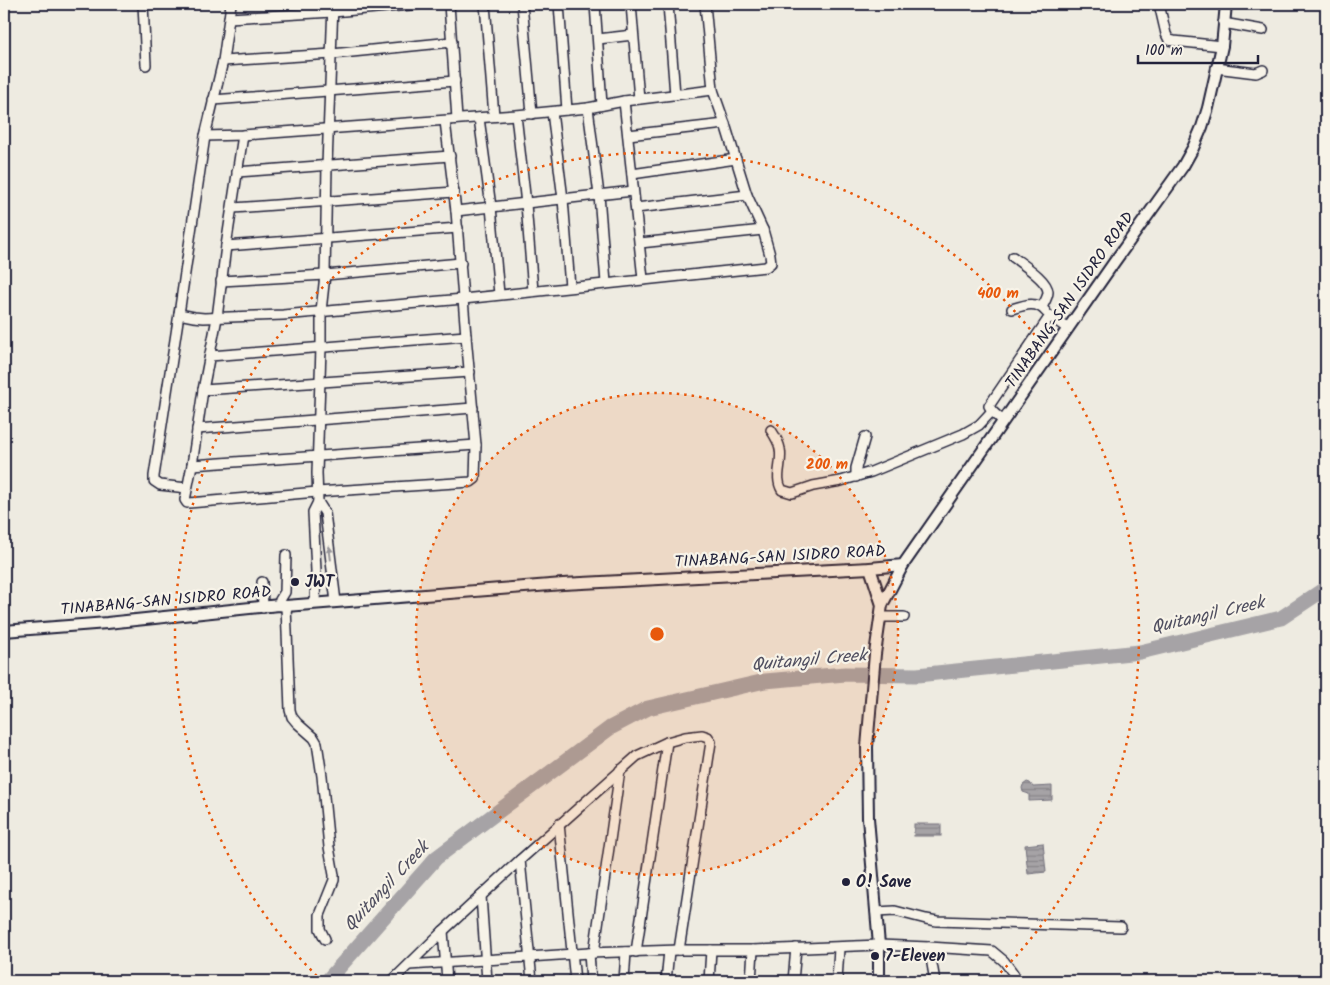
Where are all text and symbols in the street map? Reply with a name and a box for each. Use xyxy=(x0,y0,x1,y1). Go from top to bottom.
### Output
scale bar xyxy=(1138,32,1258,64)
text: 100 m xyxy=(1145,39,1183,63)
street label: TINABANG-SAN ISIDRO ROAD xyxy=(999,206,1141,394)
text: 400 m xyxy=(977,282,1019,306)
text: 200 m xyxy=(806,453,848,477)
street label: TINABANG-SAN ISIDRO ROAD xyxy=(674,539,886,575)
one-way arrow xyxy=(326,545,334,561)
place label: JWT xyxy=(305,570,335,595)
marker: JWT xyxy=(289,576,301,588)
street label: TINABANG-SAN ISIDRO ROAD xyxy=(60,579,272,623)
water label: Quitangil Creek xyxy=(1149,588,1270,643)
centre of rings xyxy=(648,625,666,643)
water label: Quitangil Creek xyxy=(750,641,870,680)
water label: Quitangil Creek xyxy=(337,833,439,939)
place label: O! Save xyxy=(856,870,911,895)
marker: O! Save xyxy=(840,876,852,888)
place label: 7-Eleven xyxy=(885,944,945,969)
marker: 7-Eleven xyxy=(869,950,881,962)

